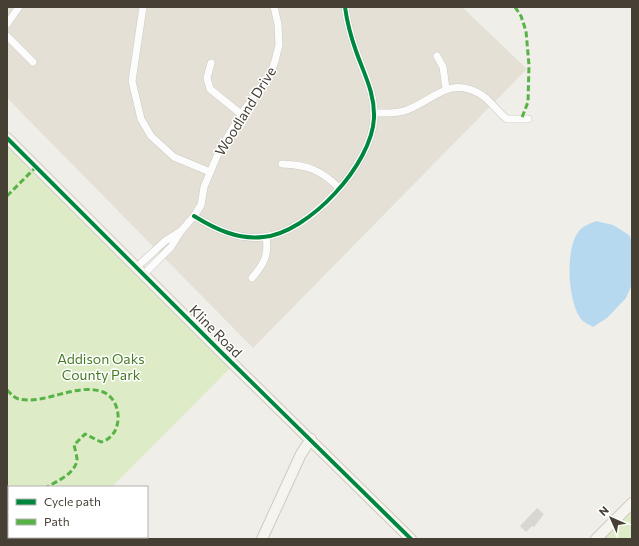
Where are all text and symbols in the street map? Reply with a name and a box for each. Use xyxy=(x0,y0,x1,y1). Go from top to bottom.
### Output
street label: Woodland Drive xyxy=(211,63,279,159)
street label: Kline Road xyxy=(186,301,246,361)
park label: Addison Oaks County Park xyxy=(57,350,145,383)
legend xyxy=(8,486,148,538)
text: Cycle path xyxy=(44,494,101,508)
north arrow xyxy=(591,498,631,538)
text: N xyxy=(596,503,611,518)
text: Path xyxy=(44,514,70,528)

